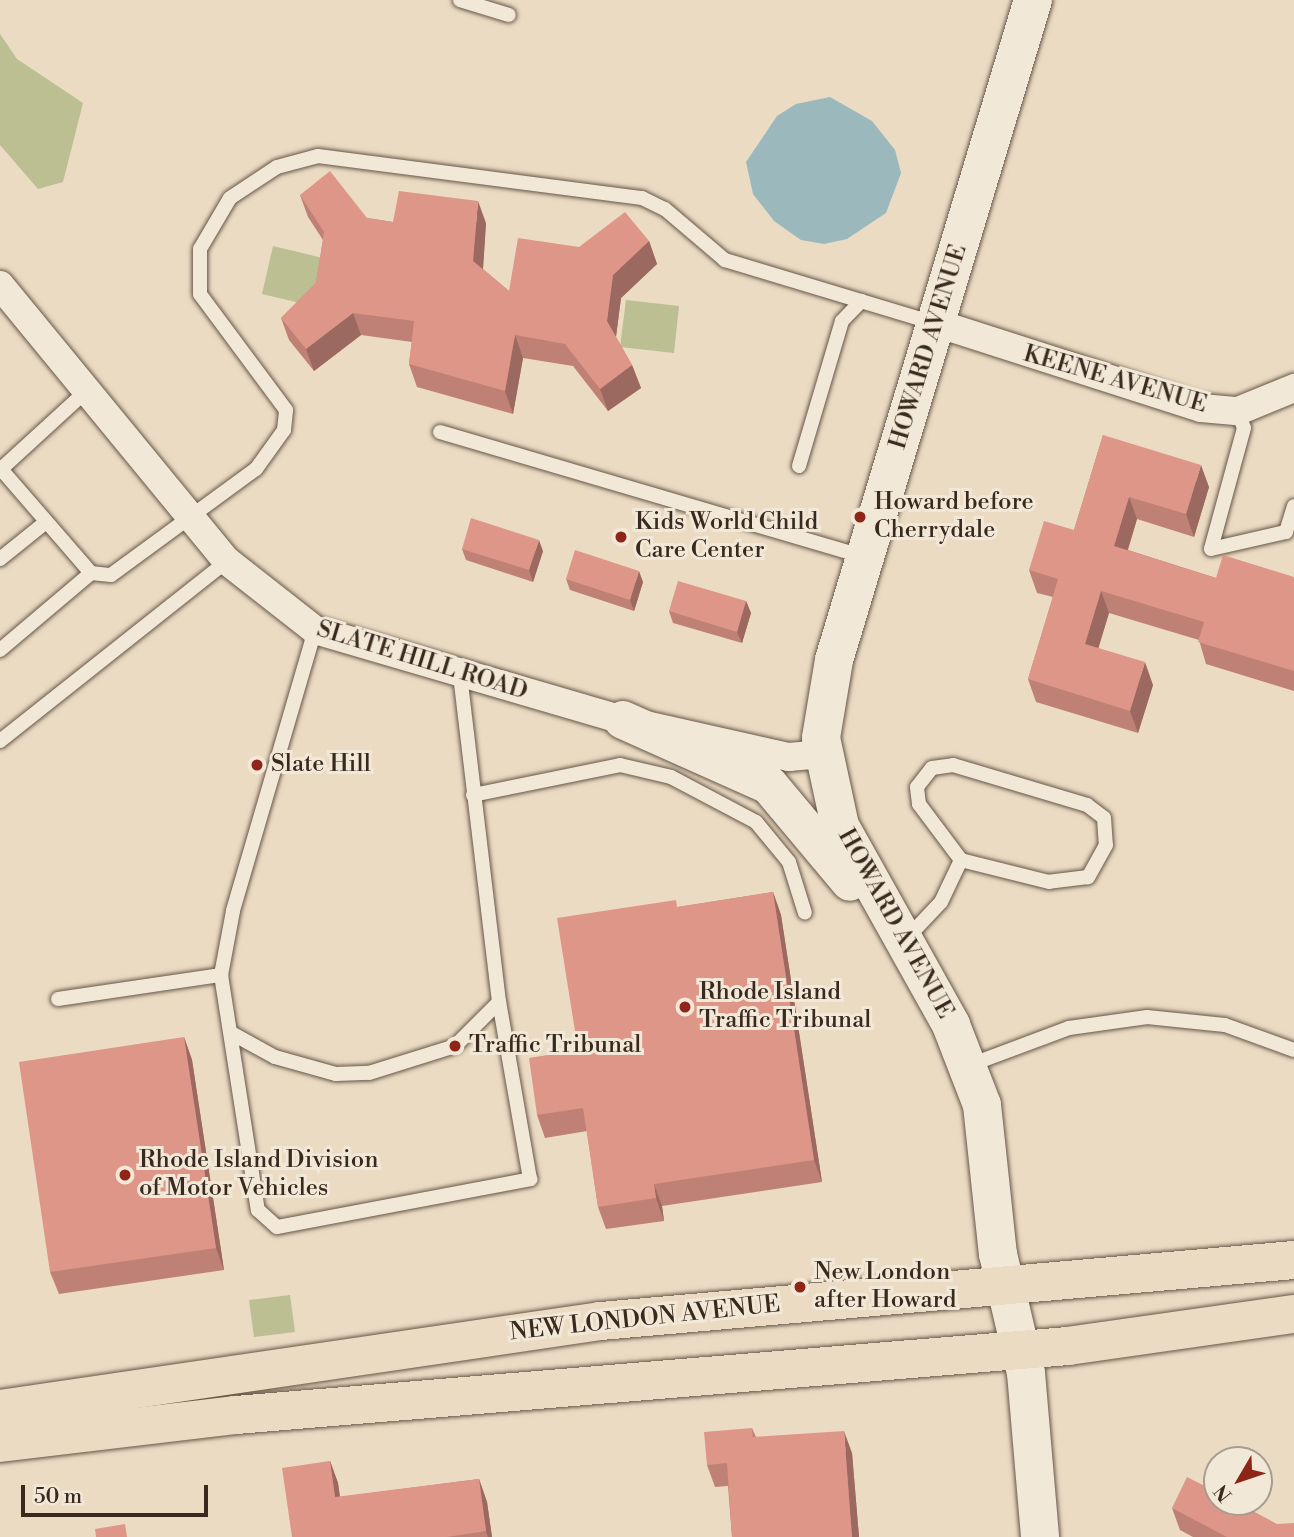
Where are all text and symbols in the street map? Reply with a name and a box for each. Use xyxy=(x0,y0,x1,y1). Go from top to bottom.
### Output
street label: HOWARD AVENUE xyxy=(884,241,974,453)
street label: KEENE AVENUE xyxy=(1020,340,1210,420)
place label: Howard before Cherrydale xyxy=(874,489,1034,545)
place label: Kids World Child Care Center xyxy=(635,509,818,565)
marker: Howard before Cherrydale xyxy=(852,509,868,525)
marker: Kids World Child Care Center xyxy=(613,529,629,545)
street label: SLATE HILL ROAD xyxy=(313,615,531,707)
place label: Slate Hill xyxy=(271,751,371,779)
marker: Slate Hill xyxy=(249,757,265,773)
street label: HOWARD AVENUE xyxy=(831,824,959,1024)
place label: Rhode Island Traffic Tribunal xyxy=(699,979,871,1035)
marker: Rhode Island Traffic Tribunal xyxy=(677,999,693,1015)
place label: Traffic Tribunal xyxy=(469,1032,641,1060)
marker: Traffic Tribunal xyxy=(447,1038,463,1054)
place label: Rhode Island Division of Motor Vehicles xyxy=(139,1147,378,1203)
marker: Rhode Island Division of Motor Vehicles xyxy=(117,1167,133,1183)
place label: New London after Howard xyxy=(814,1259,956,1315)
marker: New London after Howard xyxy=(792,1279,808,1295)
street label: NEW LONDON AVENUE xyxy=(508,1290,782,1348)
north arrow xyxy=(1203,1446,1273,1516)
scale bar xyxy=(24,1470,212,1514)
text: N xyxy=(1209,1480,1237,1506)
text: 50 m xyxy=(34,1484,82,1510)

